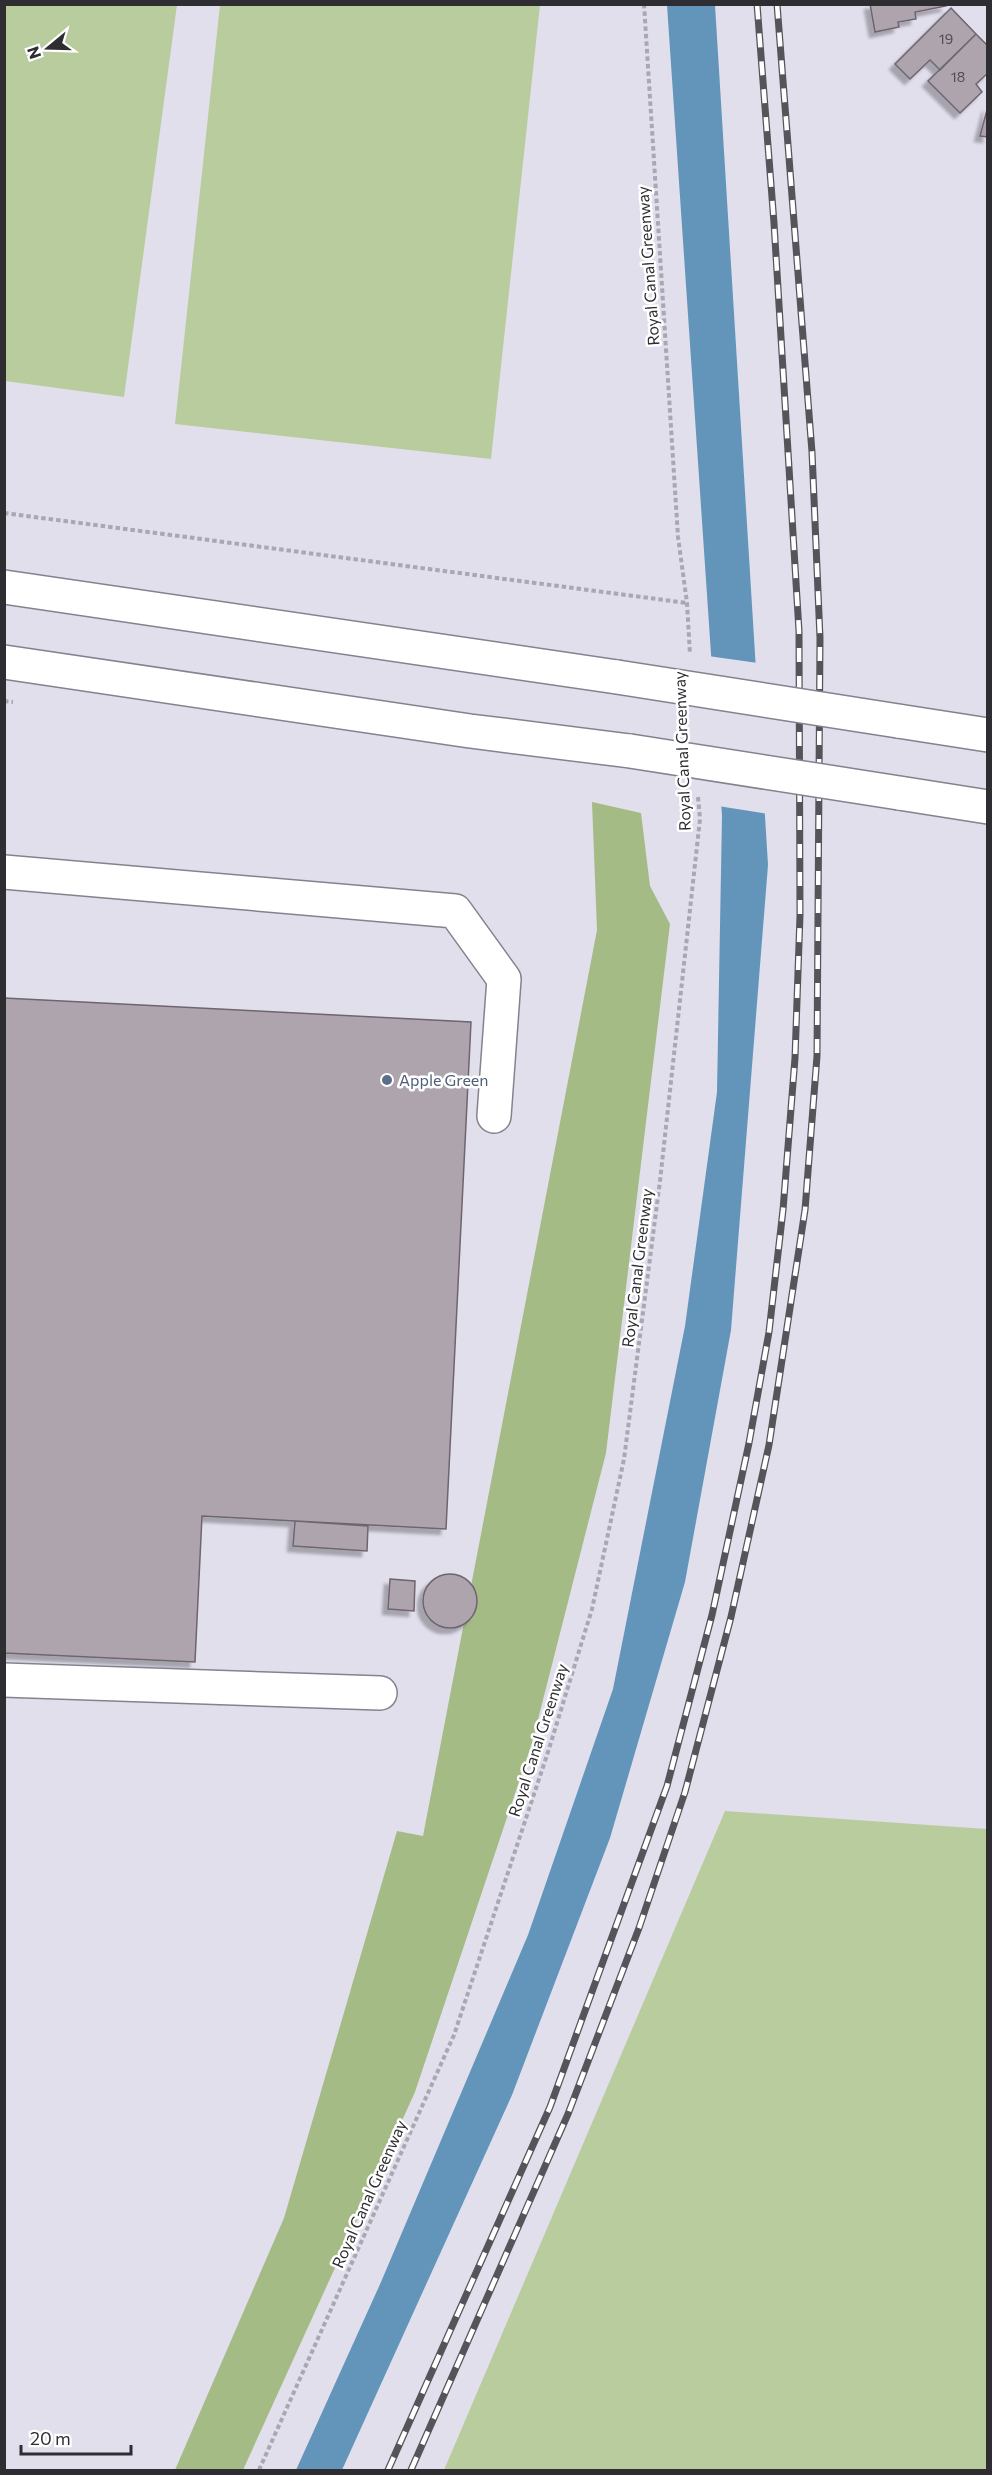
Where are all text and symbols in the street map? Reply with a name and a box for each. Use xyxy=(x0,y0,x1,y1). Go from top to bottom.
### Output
north arrow xyxy=(18,18,78,78)
house number: 19 xyxy=(939,30,953,47)
text: N xyxy=(22,44,44,62)
house number: 18 xyxy=(951,68,965,85)
street label: Royal Canal Greenway xyxy=(632,186,663,346)
street label: Royal Canal Greenway xyxy=(669,671,694,831)
place label: Apple Green xyxy=(399,1070,488,1089)
marker: Apple Green xyxy=(380,1073,394,1087)
street label: Royal Canal Greenway xyxy=(617,1187,656,1348)
street label: Royal Canal Greenway xyxy=(504,1661,571,1819)
street label: Royal Canal Greenway xyxy=(327,2117,410,2271)
scale bar xyxy=(21,2418,130,2456)
text: 20 m xyxy=(30,2427,71,2449)

